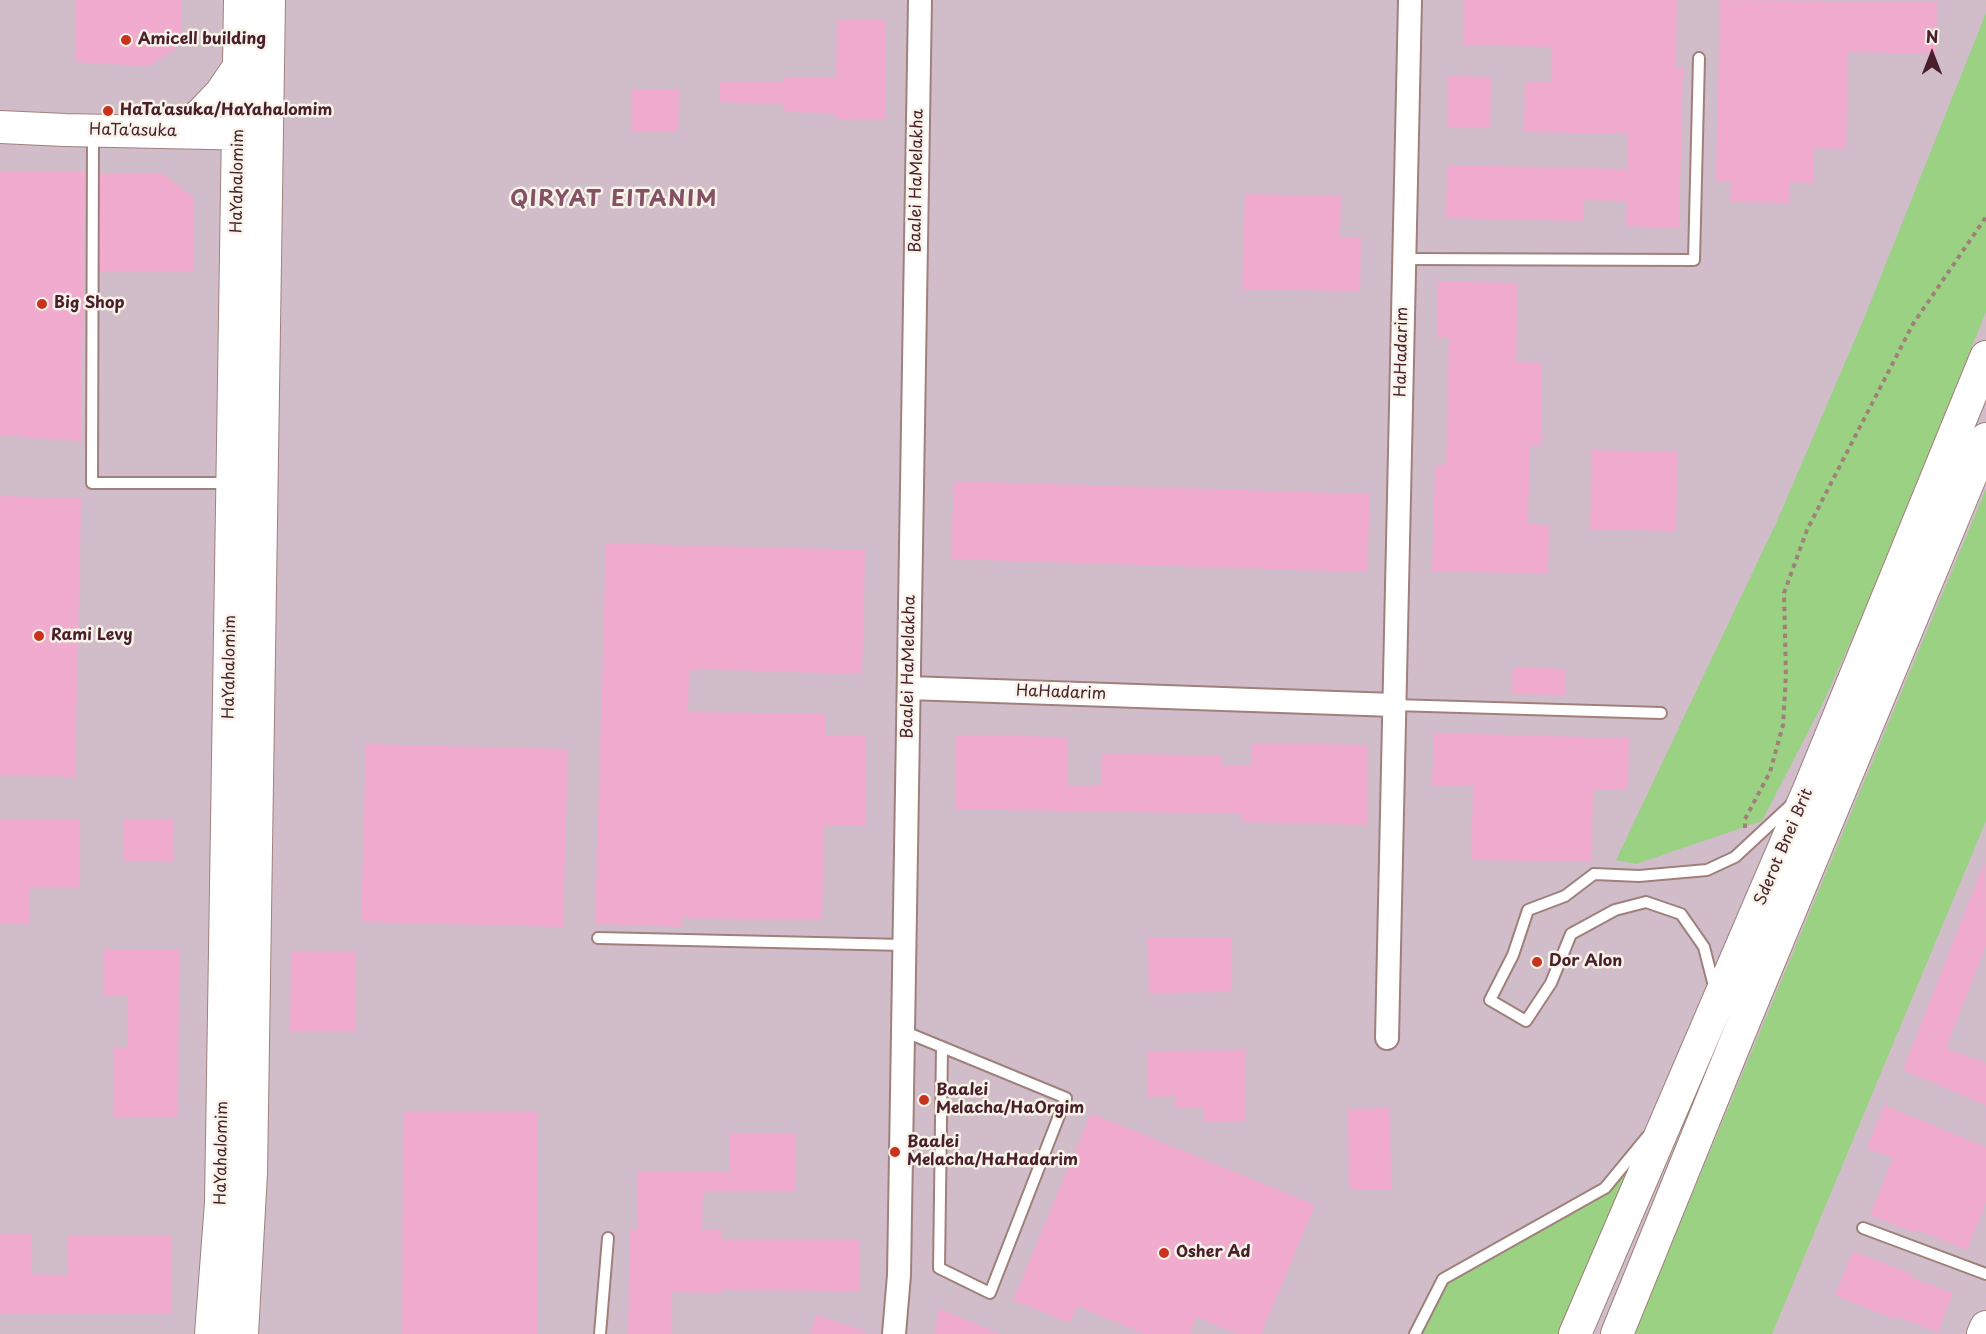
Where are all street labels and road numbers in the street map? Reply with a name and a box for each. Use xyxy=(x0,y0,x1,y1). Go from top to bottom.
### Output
street label: Baalei HaMelakha xyxy=(906,109,928,253)
street label: HaTa'asuka xyxy=(89,121,177,141)
street label: HaYahalomim xyxy=(227,129,249,233)
street label: HaHadarim xyxy=(1392,307,1412,397)
street label: Baalei HaMelakha xyxy=(898,595,920,739)
street label: HaYahalomim xyxy=(219,615,241,719)
street label: HaHadarim xyxy=(1015,682,1107,704)
street label: Sderot Bnei Brit xyxy=(1751,786,1817,908)
street label: HaYahalomim xyxy=(211,1101,233,1205)

